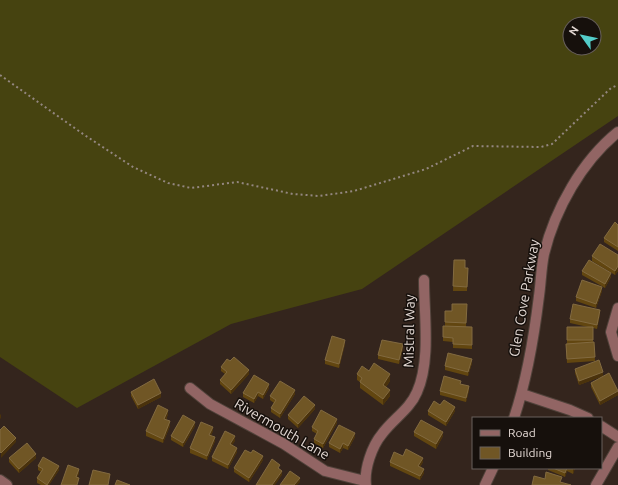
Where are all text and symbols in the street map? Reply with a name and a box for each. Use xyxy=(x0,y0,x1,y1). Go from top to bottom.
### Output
north arrow xyxy=(562,16,602,56)
text: N xyxy=(566,24,581,37)
street label: Glen Cove Parkway xyxy=(506,238,542,358)
street label: Mistral Way xyxy=(400,294,418,368)
street label: Rivermouth Lane xyxy=(232,395,332,463)
legend xyxy=(472,417,602,469)
text: Road xyxy=(508,426,536,439)
text: Building xyxy=(508,446,552,459)

